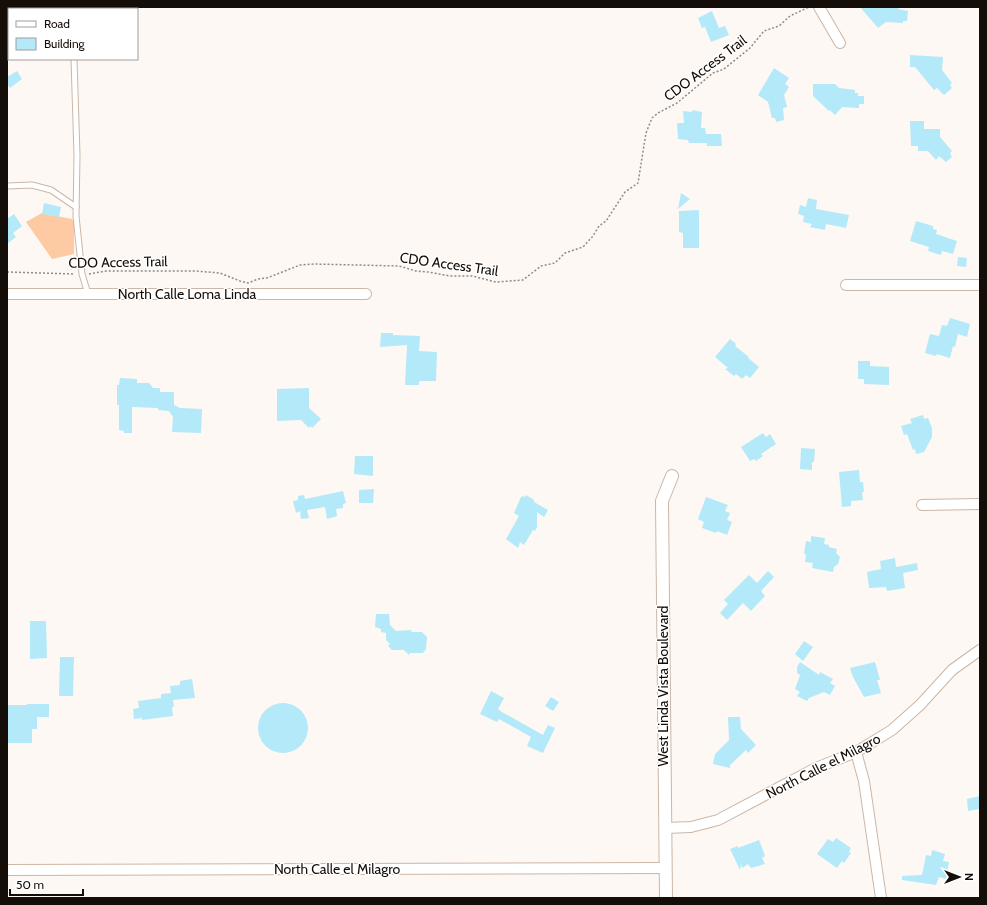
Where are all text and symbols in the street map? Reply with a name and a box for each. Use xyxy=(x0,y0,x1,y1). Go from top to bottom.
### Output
legend xyxy=(8,8,138,60)
text: Road xyxy=(44,16,70,31)
street label: CDO Access Trail xyxy=(660,31,751,105)
text: Building xyxy=(44,36,86,51)
street label: CDO Access Trail xyxy=(399,248,500,280)
street label: CDO Access Trail xyxy=(68,252,168,272)
street label: North Calle Loma Linda xyxy=(118,285,257,303)
street label: West Linda Vista Boulevard xyxy=(654,606,672,766)
street label: North Calle el Milagro xyxy=(763,729,884,803)
north arrow xyxy=(939,857,979,897)
street label: North Calle el Milagro xyxy=(274,860,400,878)
scale bar xyxy=(10,871,83,897)
text: N xyxy=(962,873,976,881)
text: 50 m xyxy=(16,877,44,892)

